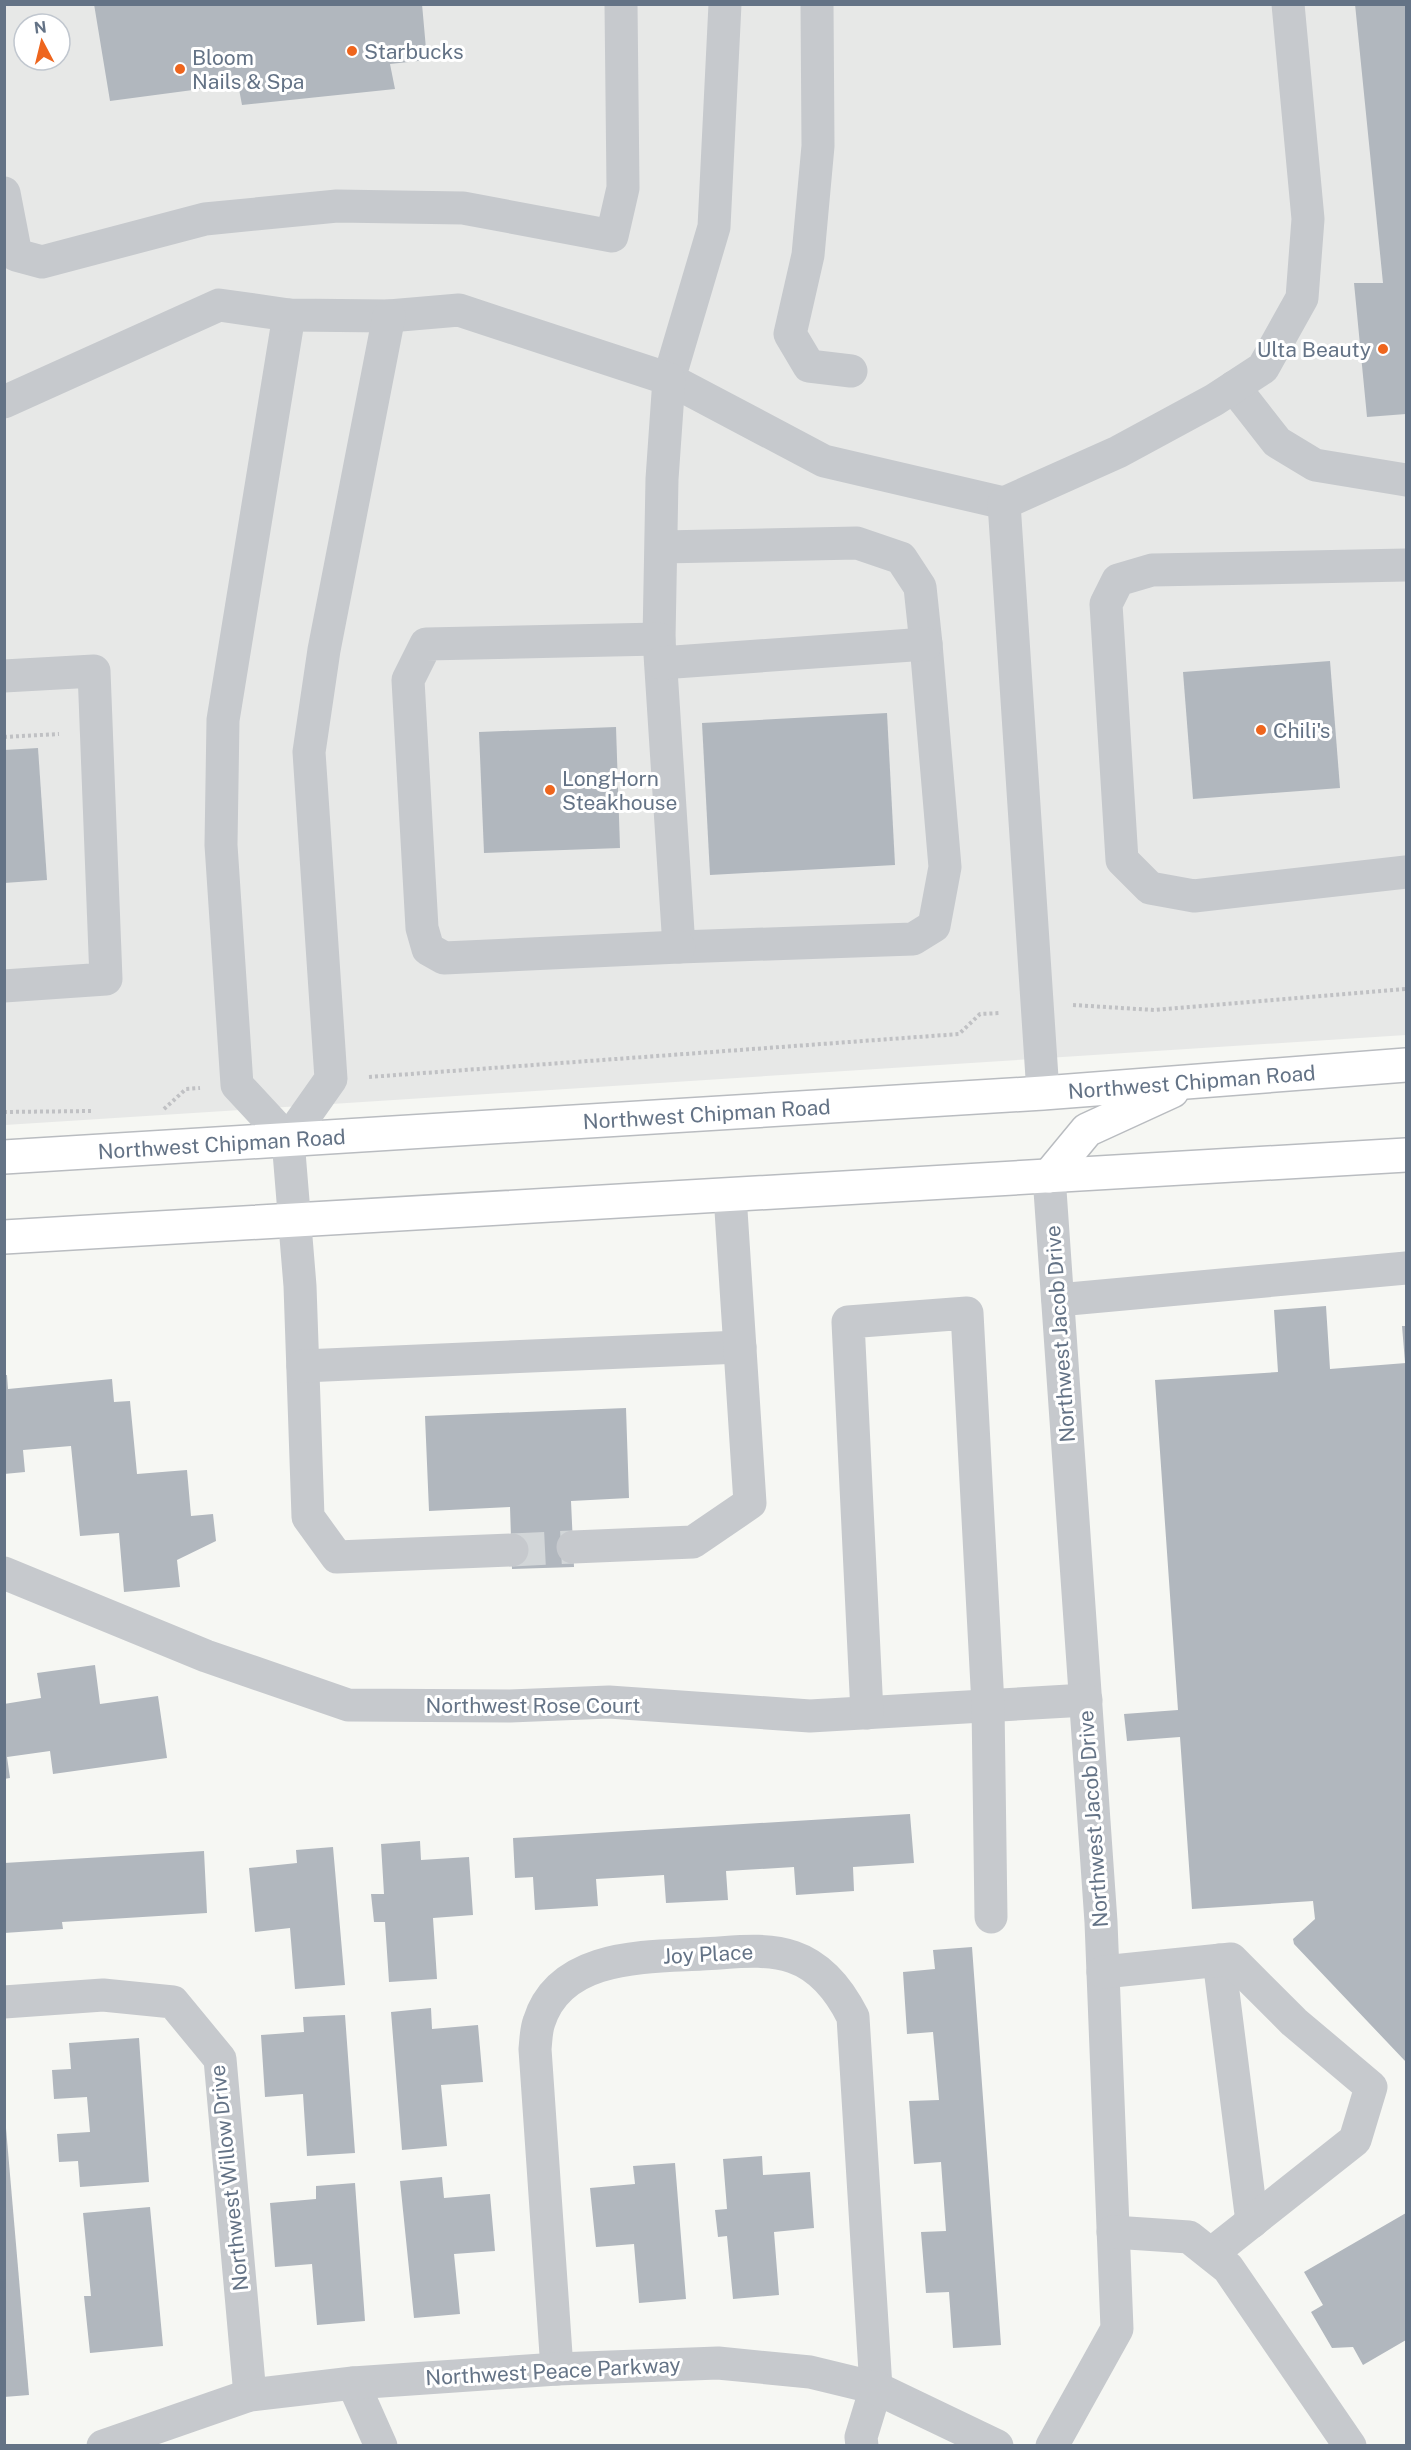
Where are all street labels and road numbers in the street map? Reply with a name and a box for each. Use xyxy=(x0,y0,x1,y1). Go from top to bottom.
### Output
street label: Northwest Chipman Road xyxy=(1067,1060,1316,1104)
street label: Northwest Chipman Road xyxy=(582,1094,831,1134)
street label: Northwest Chipman Road xyxy=(97,1123,346,1164)
street label: Northwest Jacob Drive xyxy=(1040,1225,1080,1443)
street label: Northwest Rose Court xyxy=(426,1693,640,1718)
street label: Northwest Jacob Drive xyxy=(1073,1710,1113,1928)
street label: Joy Place xyxy=(662,1939,754,1969)
street label: Northwest Willow Drive xyxy=(205,2064,253,2292)
street label: Northwest Peace Parkway xyxy=(425,2352,681,2390)

